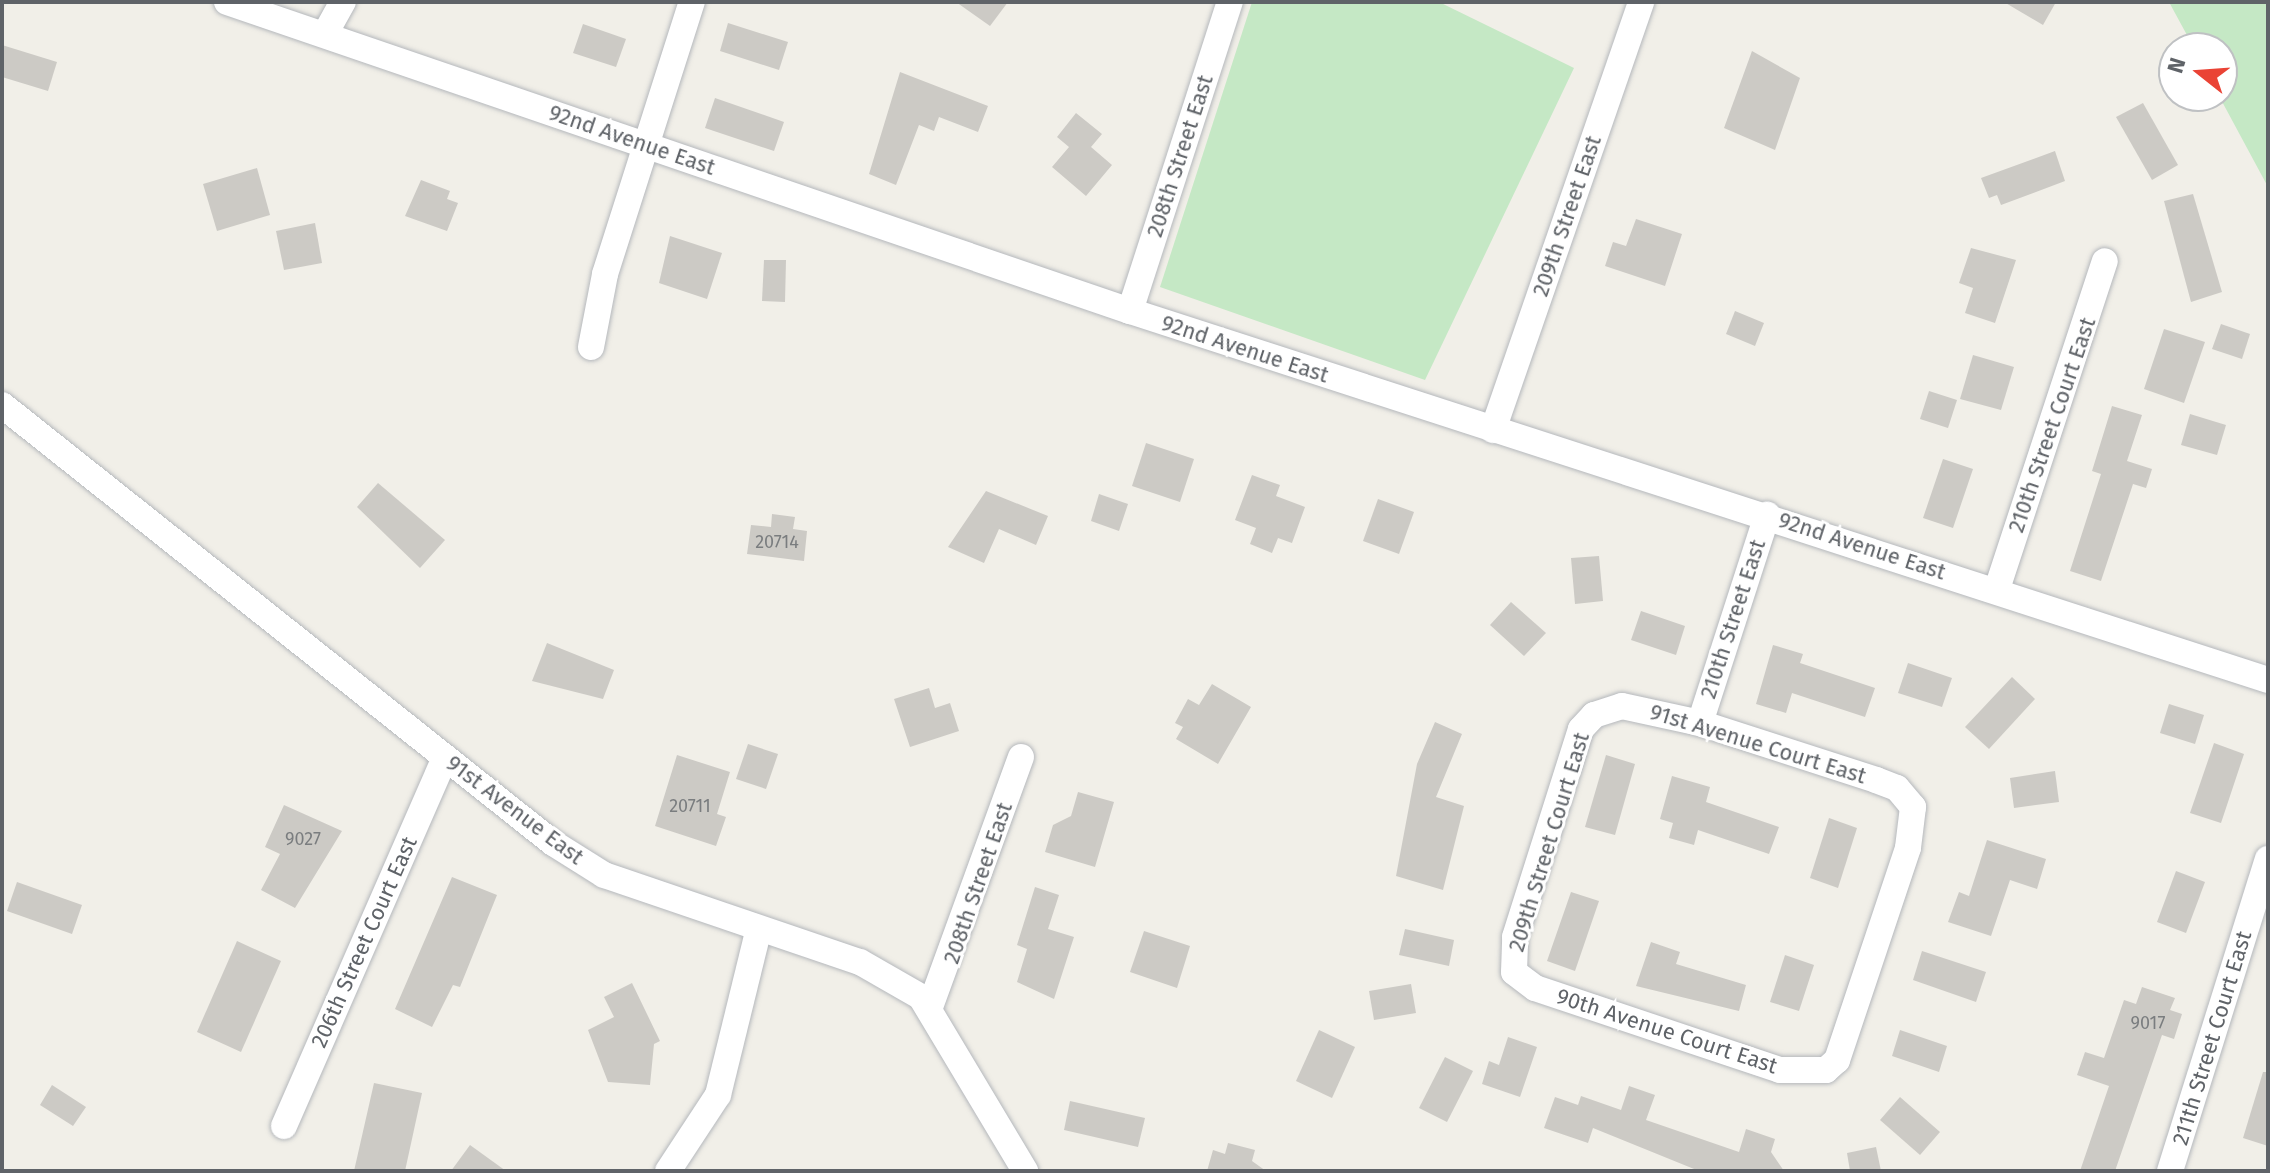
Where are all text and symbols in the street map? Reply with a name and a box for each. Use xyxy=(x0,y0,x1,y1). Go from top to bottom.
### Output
north arrow xyxy=(2158,32,2238,112)
text: N xyxy=(2161,54,2192,76)
street label: 208th Street East xyxy=(1141,72,1219,240)
street label: 92nd Avenue East xyxy=(545,99,719,181)
street label: 209th Street East xyxy=(1527,132,1607,300)
street label: 92nd Avenue East xyxy=(1158,310,1332,388)
street label: 210th Street Court East xyxy=(2003,314,2101,536)
street label: 92nd Avenue East xyxy=(1775,507,1949,585)
house number: 20714 xyxy=(755,531,799,553)
street label: 210th Street East xyxy=(1695,536,1771,702)
street label: 91st Avenue Court East xyxy=(1647,699,1869,789)
street label: 209th Street Court East xyxy=(1503,729,1595,955)
street label: 91st Avenue East xyxy=(441,750,589,870)
house number: 20711 xyxy=(669,795,711,817)
street label: 208th Street East xyxy=(938,799,1018,967)
house number: 9027 xyxy=(285,828,321,850)
street label: 206th Street Court East xyxy=(306,832,422,1052)
street label: 211th Street Court East xyxy=(2167,928,2257,1148)
street label: 90th Avenue Court East xyxy=(1553,983,1781,1079)
house number: 9017 xyxy=(2131,1012,2165,1034)

